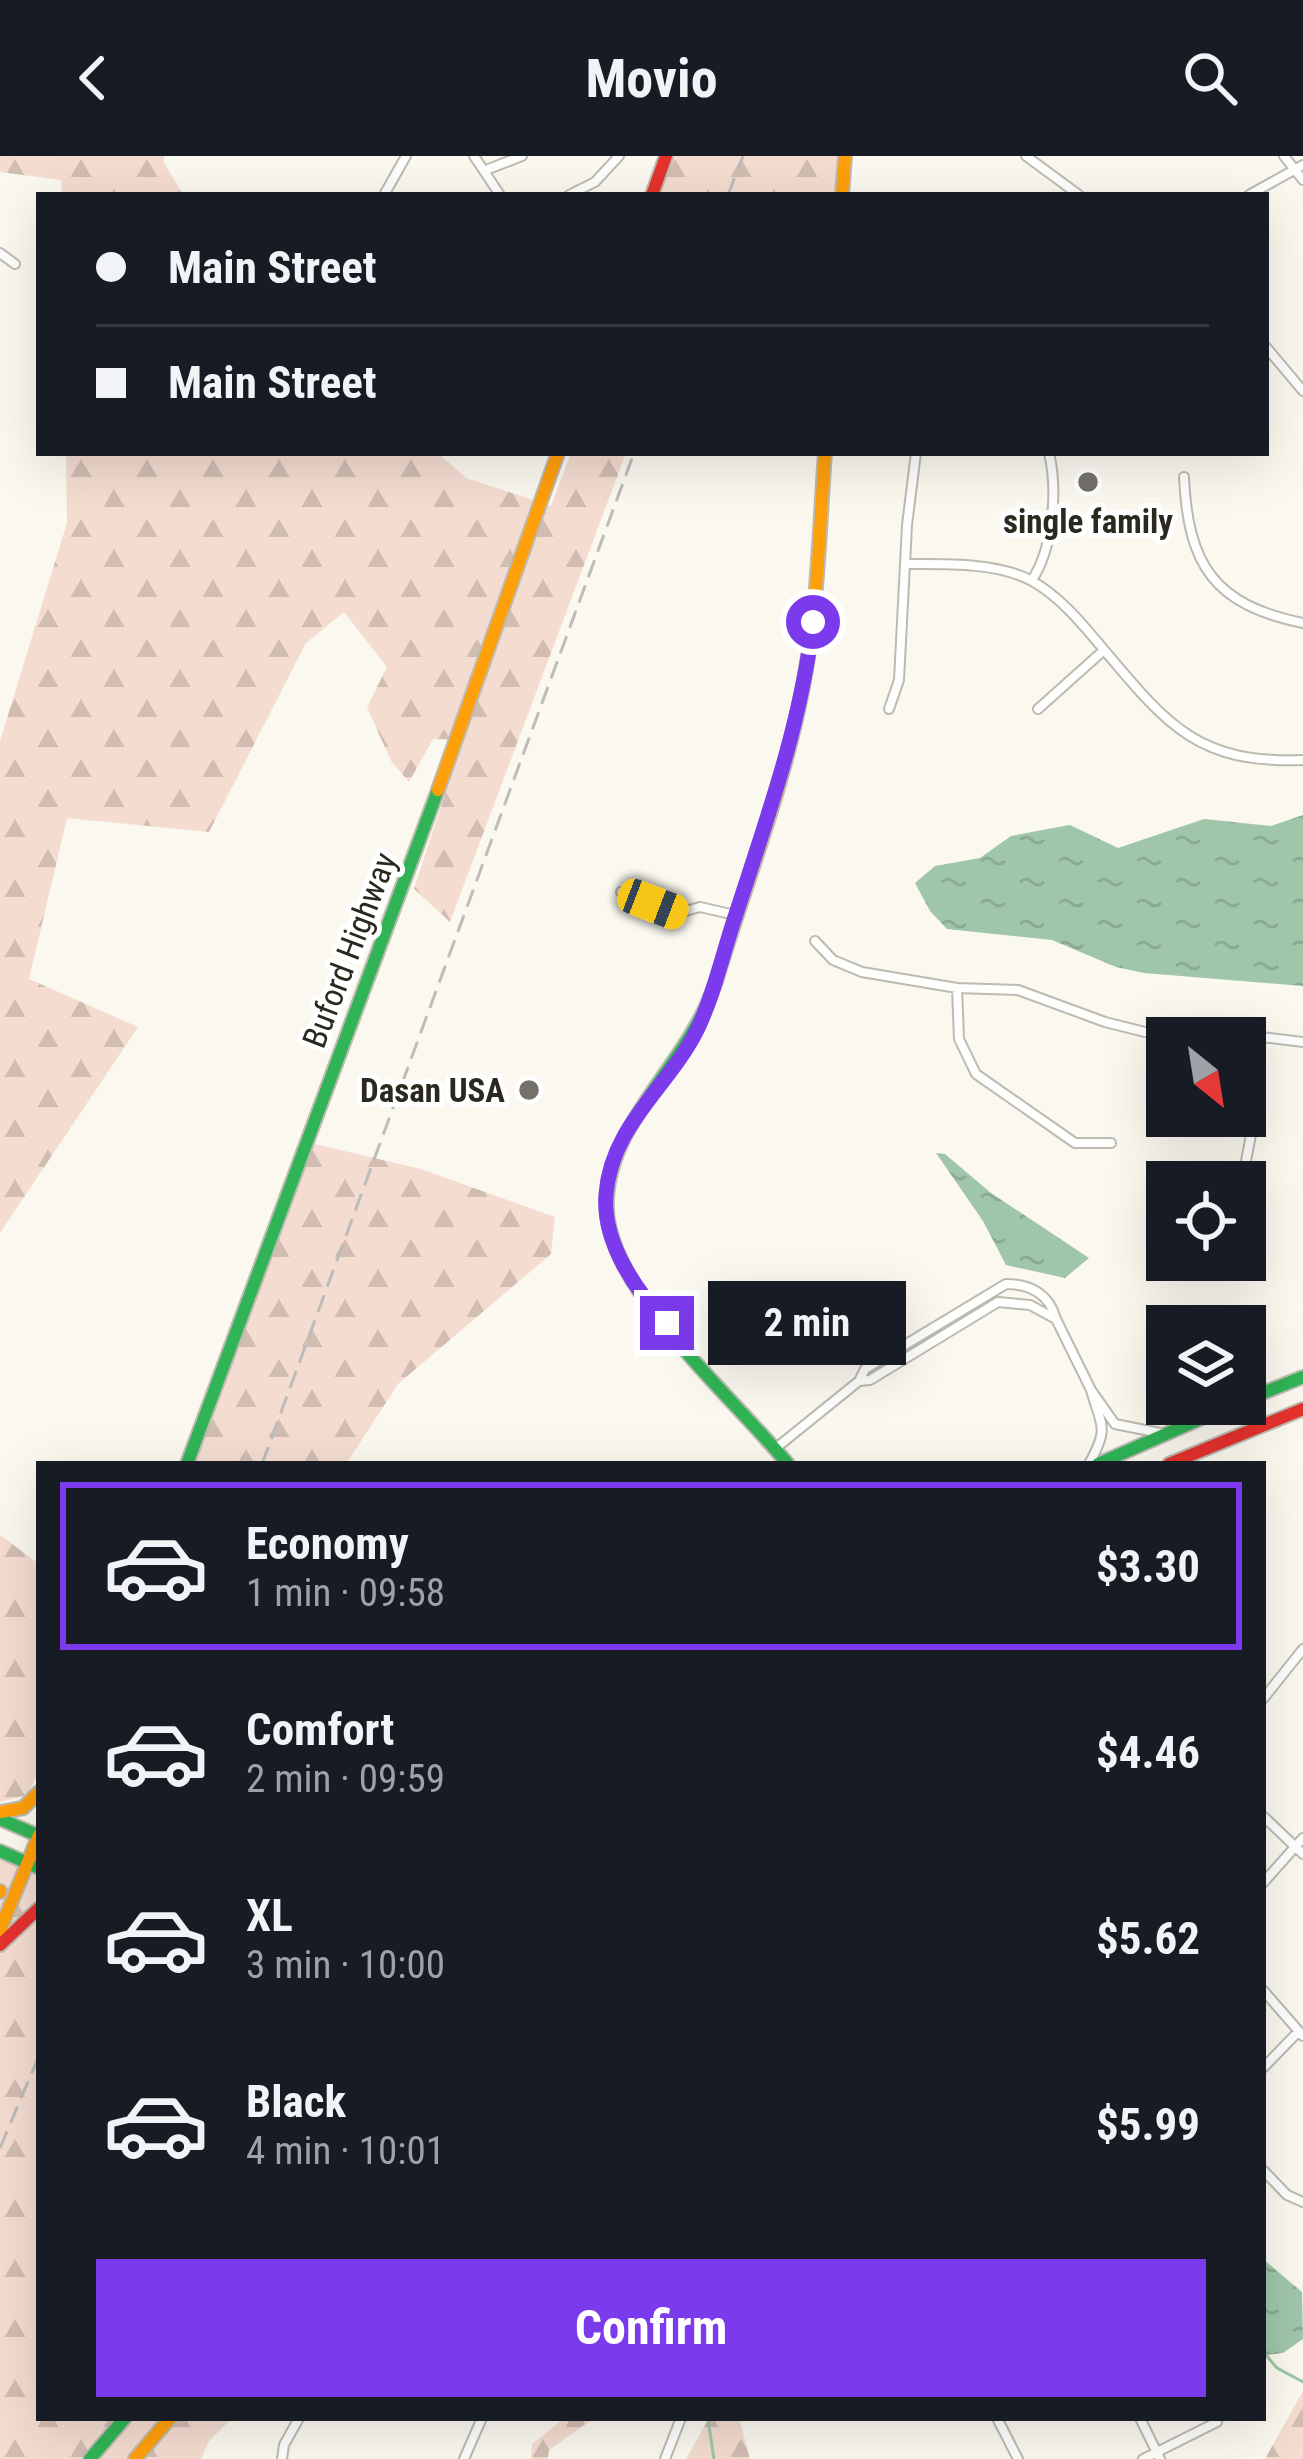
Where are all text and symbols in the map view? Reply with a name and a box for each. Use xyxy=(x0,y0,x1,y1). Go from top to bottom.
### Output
icon: back xyxy=(60,45,126,111)
icon: search xyxy=(1177,45,1243,111)
text: Movio xyxy=(585,47,718,110)
text: Main Street xyxy=(168,241,377,294)
text: Main Street xyxy=(168,356,377,409)
marker: single family xyxy=(1075,469,1101,495)
place label: single family xyxy=(1003,502,1173,541)
route start xyxy=(786,595,840,649)
street label: Buford Highway xyxy=(294,847,405,1053)
car xyxy=(613,874,693,934)
north arrow xyxy=(1146,1017,1266,1137)
map controls xyxy=(1146,1017,1266,1425)
place label: Dasan USA xyxy=(360,1071,505,1110)
marker: Dasan USA xyxy=(516,1077,542,1103)
button: locate xyxy=(1146,1161,1266,1281)
callout: 2 min xyxy=(709,1281,907,1365)
route end xyxy=(640,1296,694,1350)
text: 2 min xyxy=(764,1300,850,1346)
button: layers xyxy=(1146,1305,1266,1425)
icon: car xyxy=(102,1512,210,1620)
text: Economy xyxy=(246,1517,409,1570)
text: $3.30 xyxy=(1096,1540,1200,1593)
text: 1 min · 09:58 xyxy=(246,1570,445,1616)
icon: car xyxy=(102,1698,210,1806)
text: Comfort xyxy=(246,1703,394,1756)
text: $4.46 xyxy=(1096,1726,1200,1779)
text: 2 min · 09:59 xyxy=(246,1756,445,1802)
icon: car xyxy=(102,1884,210,1992)
text: XL xyxy=(246,1889,293,1942)
text: $5.62 xyxy=(1096,1912,1200,1965)
text: 3 min · 10:00 xyxy=(246,1942,445,1988)
icon: car xyxy=(102,2070,210,2178)
text: Black xyxy=(246,2075,346,2128)
text: $5.99 xyxy=(1096,2098,1200,2151)
text: 4 min · 10:01 xyxy=(246,2128,445,2174)
button: Confirm xyxy=(96,2259,1206,2397)

